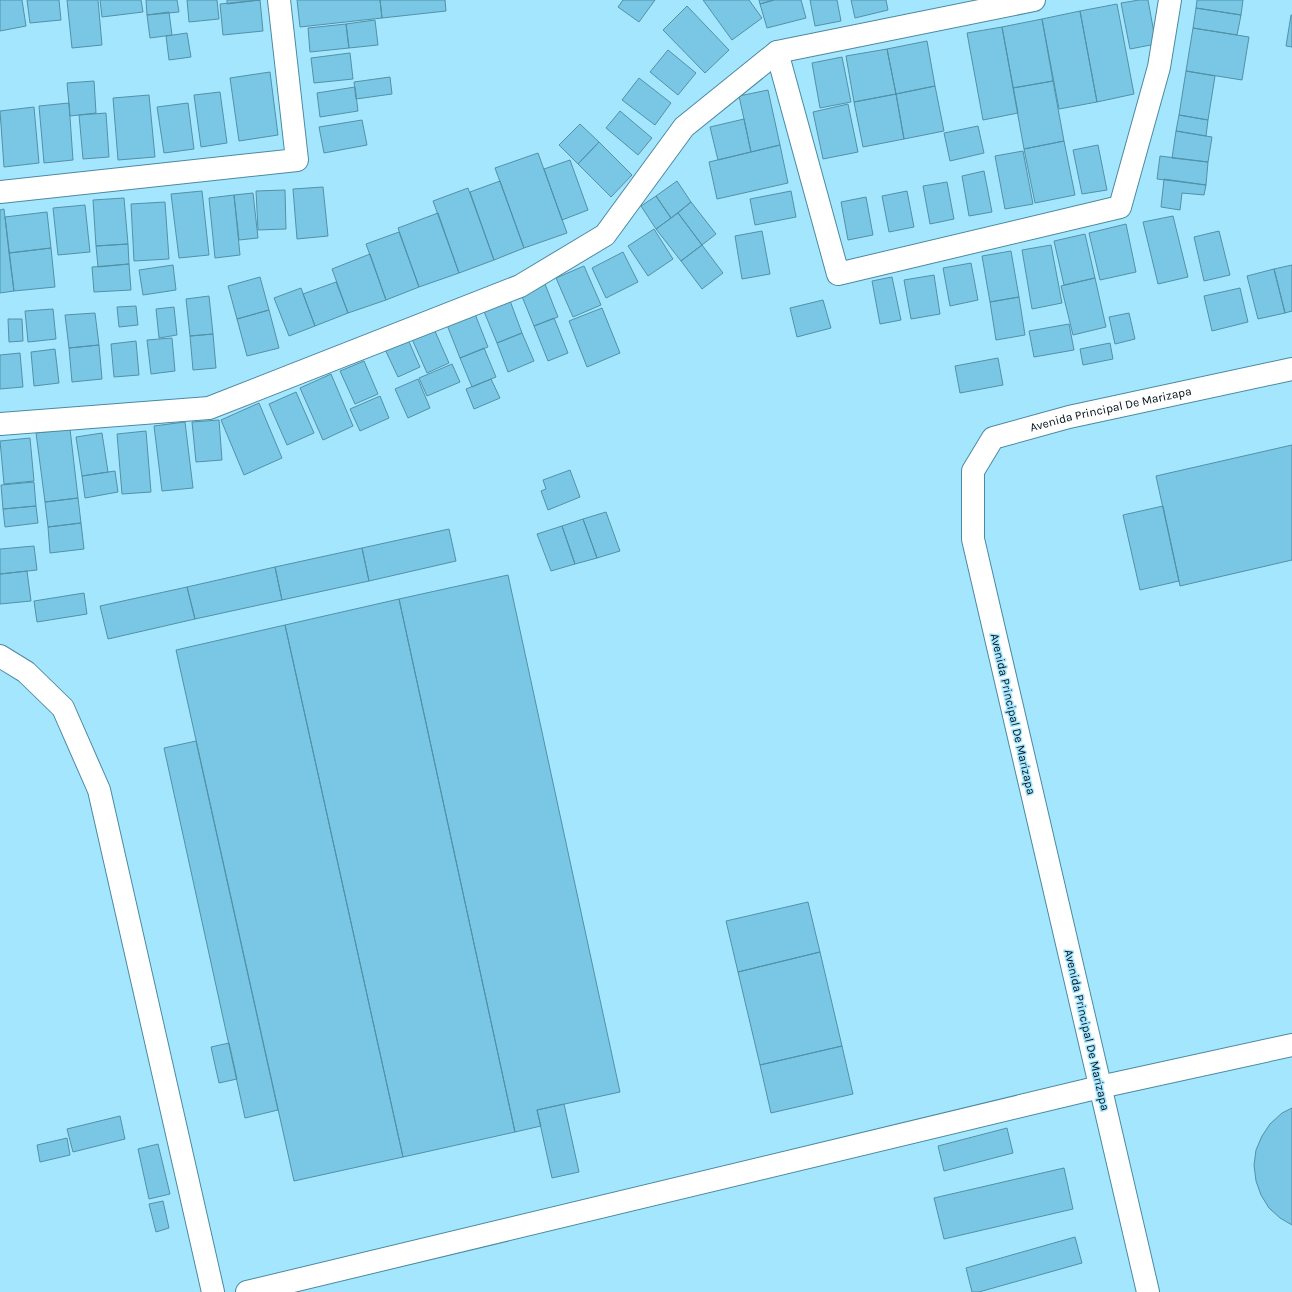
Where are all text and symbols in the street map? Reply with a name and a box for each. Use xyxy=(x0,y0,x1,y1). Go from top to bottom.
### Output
street label: Avenida Principal De Marizapa xyxy=(1028,384,1193,434)
street label: Avenida Principal De Marizapa xyxy=(988,632,1038,796)
street label: Avenida Principal De Marizapa xyxy=(1062,948,1112,1112)

